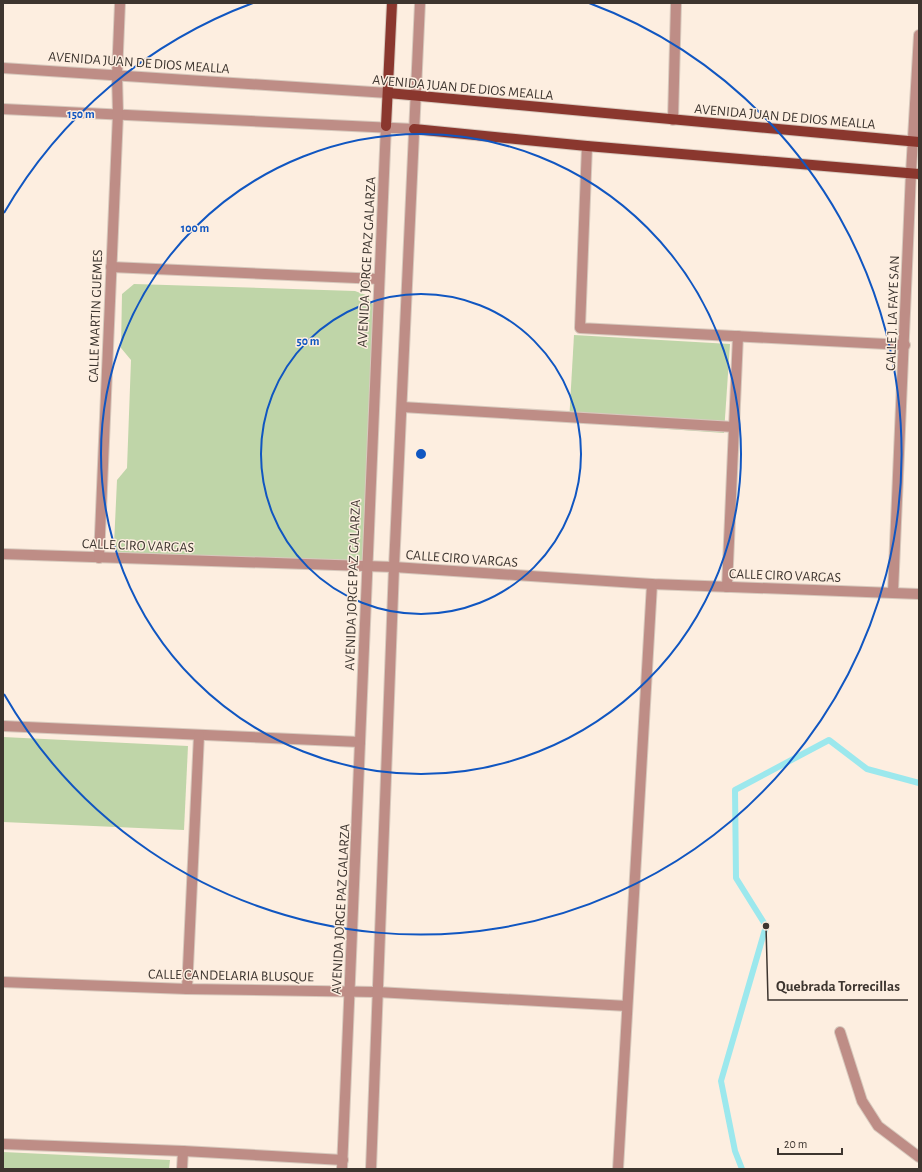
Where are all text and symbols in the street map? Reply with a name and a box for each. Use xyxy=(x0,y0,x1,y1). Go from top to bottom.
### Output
street label: AVENIDA JUAN DE DIOS MEALLA xyxy=(48,50,230,76)
street label: AVENIDA JUAN DE DIOS MEALLA xyxy=(372,73,554,103)
street label: AVENIDA JUAN DE DIOS MEALLA xyxy=(694,102,876,132)
text: 150 m xyxy=(67,108,95,120)
street label: AVENIDA JORGE PAZ GALARZA xyxy=(356,176,378,348)
text: 100 m xyxy=(181,222,209,234)
street label: CALLE MARTIN GUEMES xyxy=(87,249,105,383)
street label: CALLE J. LA FAYE SAN xyxy=(884,255,902,371)
text: 50 m xyxy=(297,335,320,347)
centre of rings xyxy=(414,447,428,461)
street label: AVENIDA JORGE PAZ GALARZA xyxy=(343,499,363,671)
street label: CALLE CIRO VARGAS xyxy=(82,537,194,555)
street label: CALLE CIRO VARGAS xyxy=(405,548,518,570)
street label: CALLE CIRO VARGAS xyxy=(729,567,841,585)
street label: AVENIDA JORGE PAZ GALARZA xyxy=(330,823,352,995)
street label: CALLE CANDELARIA BLUSQUE xyxy=(148,968,314,984)
callout: Quebrada Torrecillas xyxy=(768,973,908,1000)
text: Quebrada Torrecillas xyxy=(776,979,900,994)
scale bar xyxy=(778,1130,842,1156)
text: 20 m xyxy=(784,1138,807,1150)

